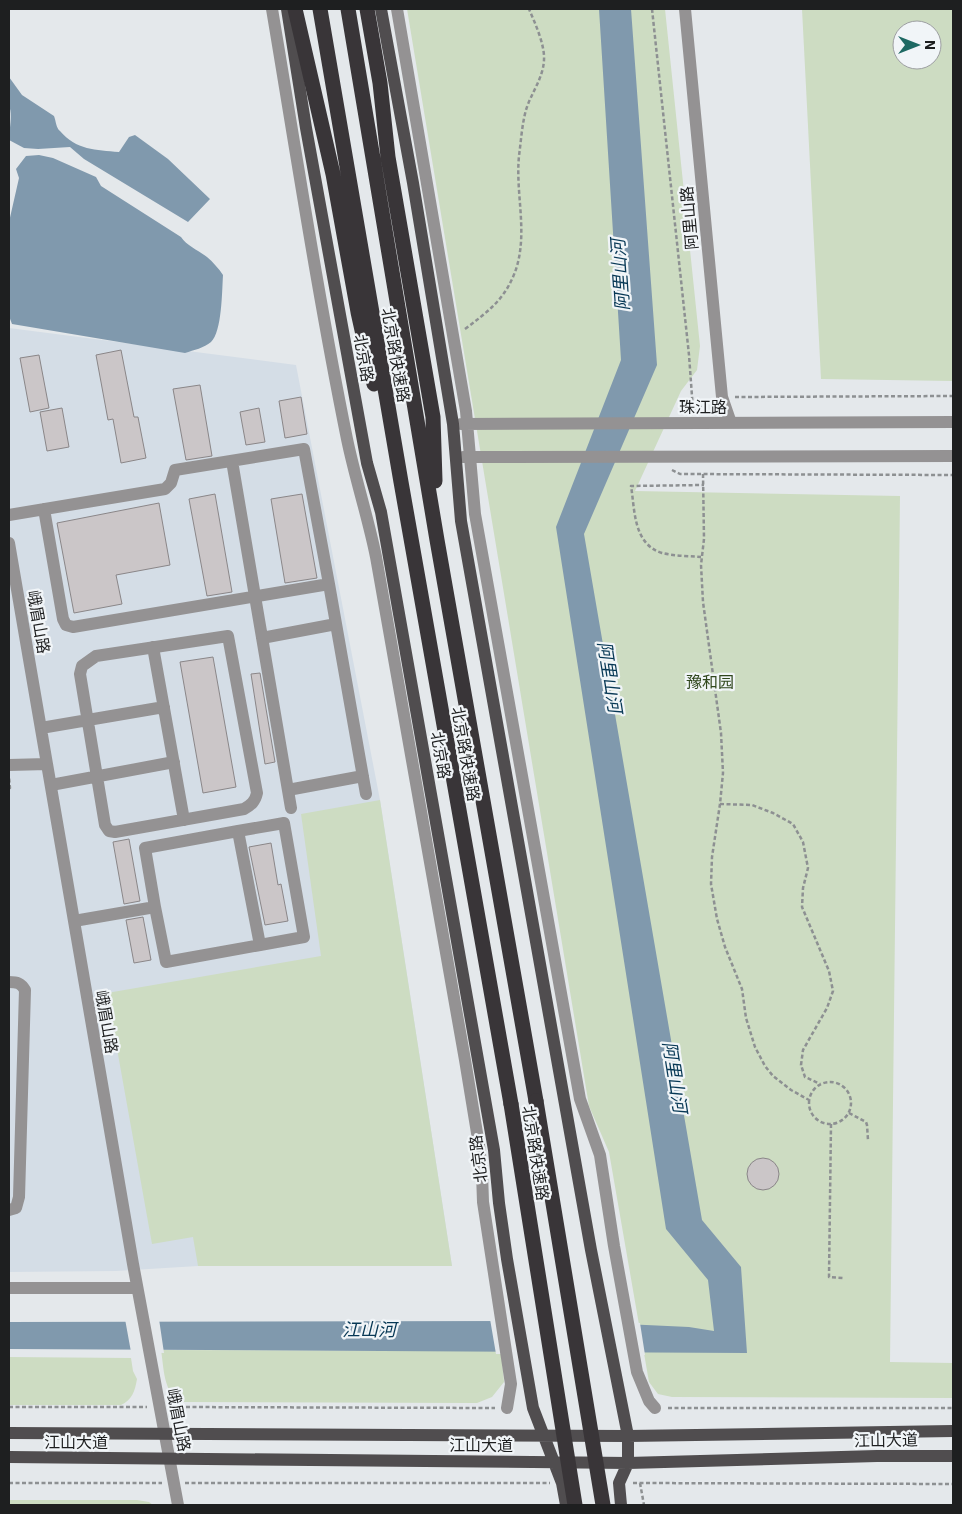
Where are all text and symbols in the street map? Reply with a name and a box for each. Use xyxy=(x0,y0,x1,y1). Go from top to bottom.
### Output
north arrow xyxy=(892,20,942,70)
text: N xyxy=(921,40,939,50)
street label: 阿里山路 xyxy=(676,185,702,251)
water label: 阿里山河 xyxy=(606,235,634,312)
street label: 北京路快速路 xyxy=(378,306,414,404)
street label: 北京路 xyxy=(350,333,378,383)
street label: 珠江路 xyxy=(679,397,727,417)
street label: 峨眉山路 xyxy=(24,589,54,655)
water label: 阿里山河 xyxy=(593,640,627,717)
park label: 豫和园 xyxy=(686,672,734,692)
street label: 北京路快速路 xyxy=(448,705,484,803)
street label: 北京路 xyxy=(427,730,455,780)
street label: 峨眉山路 xyxy=(92,989,122,1055)
water label: 阿里山河 xyxy=(658,1040,692,1117)
street label: 北京路快速路 xyxy=(519,1104,553,1202)
street label: 北京路 xyxy=(465,1134,491,1184)
water label: 江山河 xyxy=(342,1318,399,1341)
street label: 峨眉山路 xyxy=(163,1387,195,1453)
street label: 江山大道 xyxy=(854,1429,918,1451)
street label: 江山大道 xyxy=(44,1432,108,1452)
street label: 江山大道 xyxy=(449,1435,513,1455)

